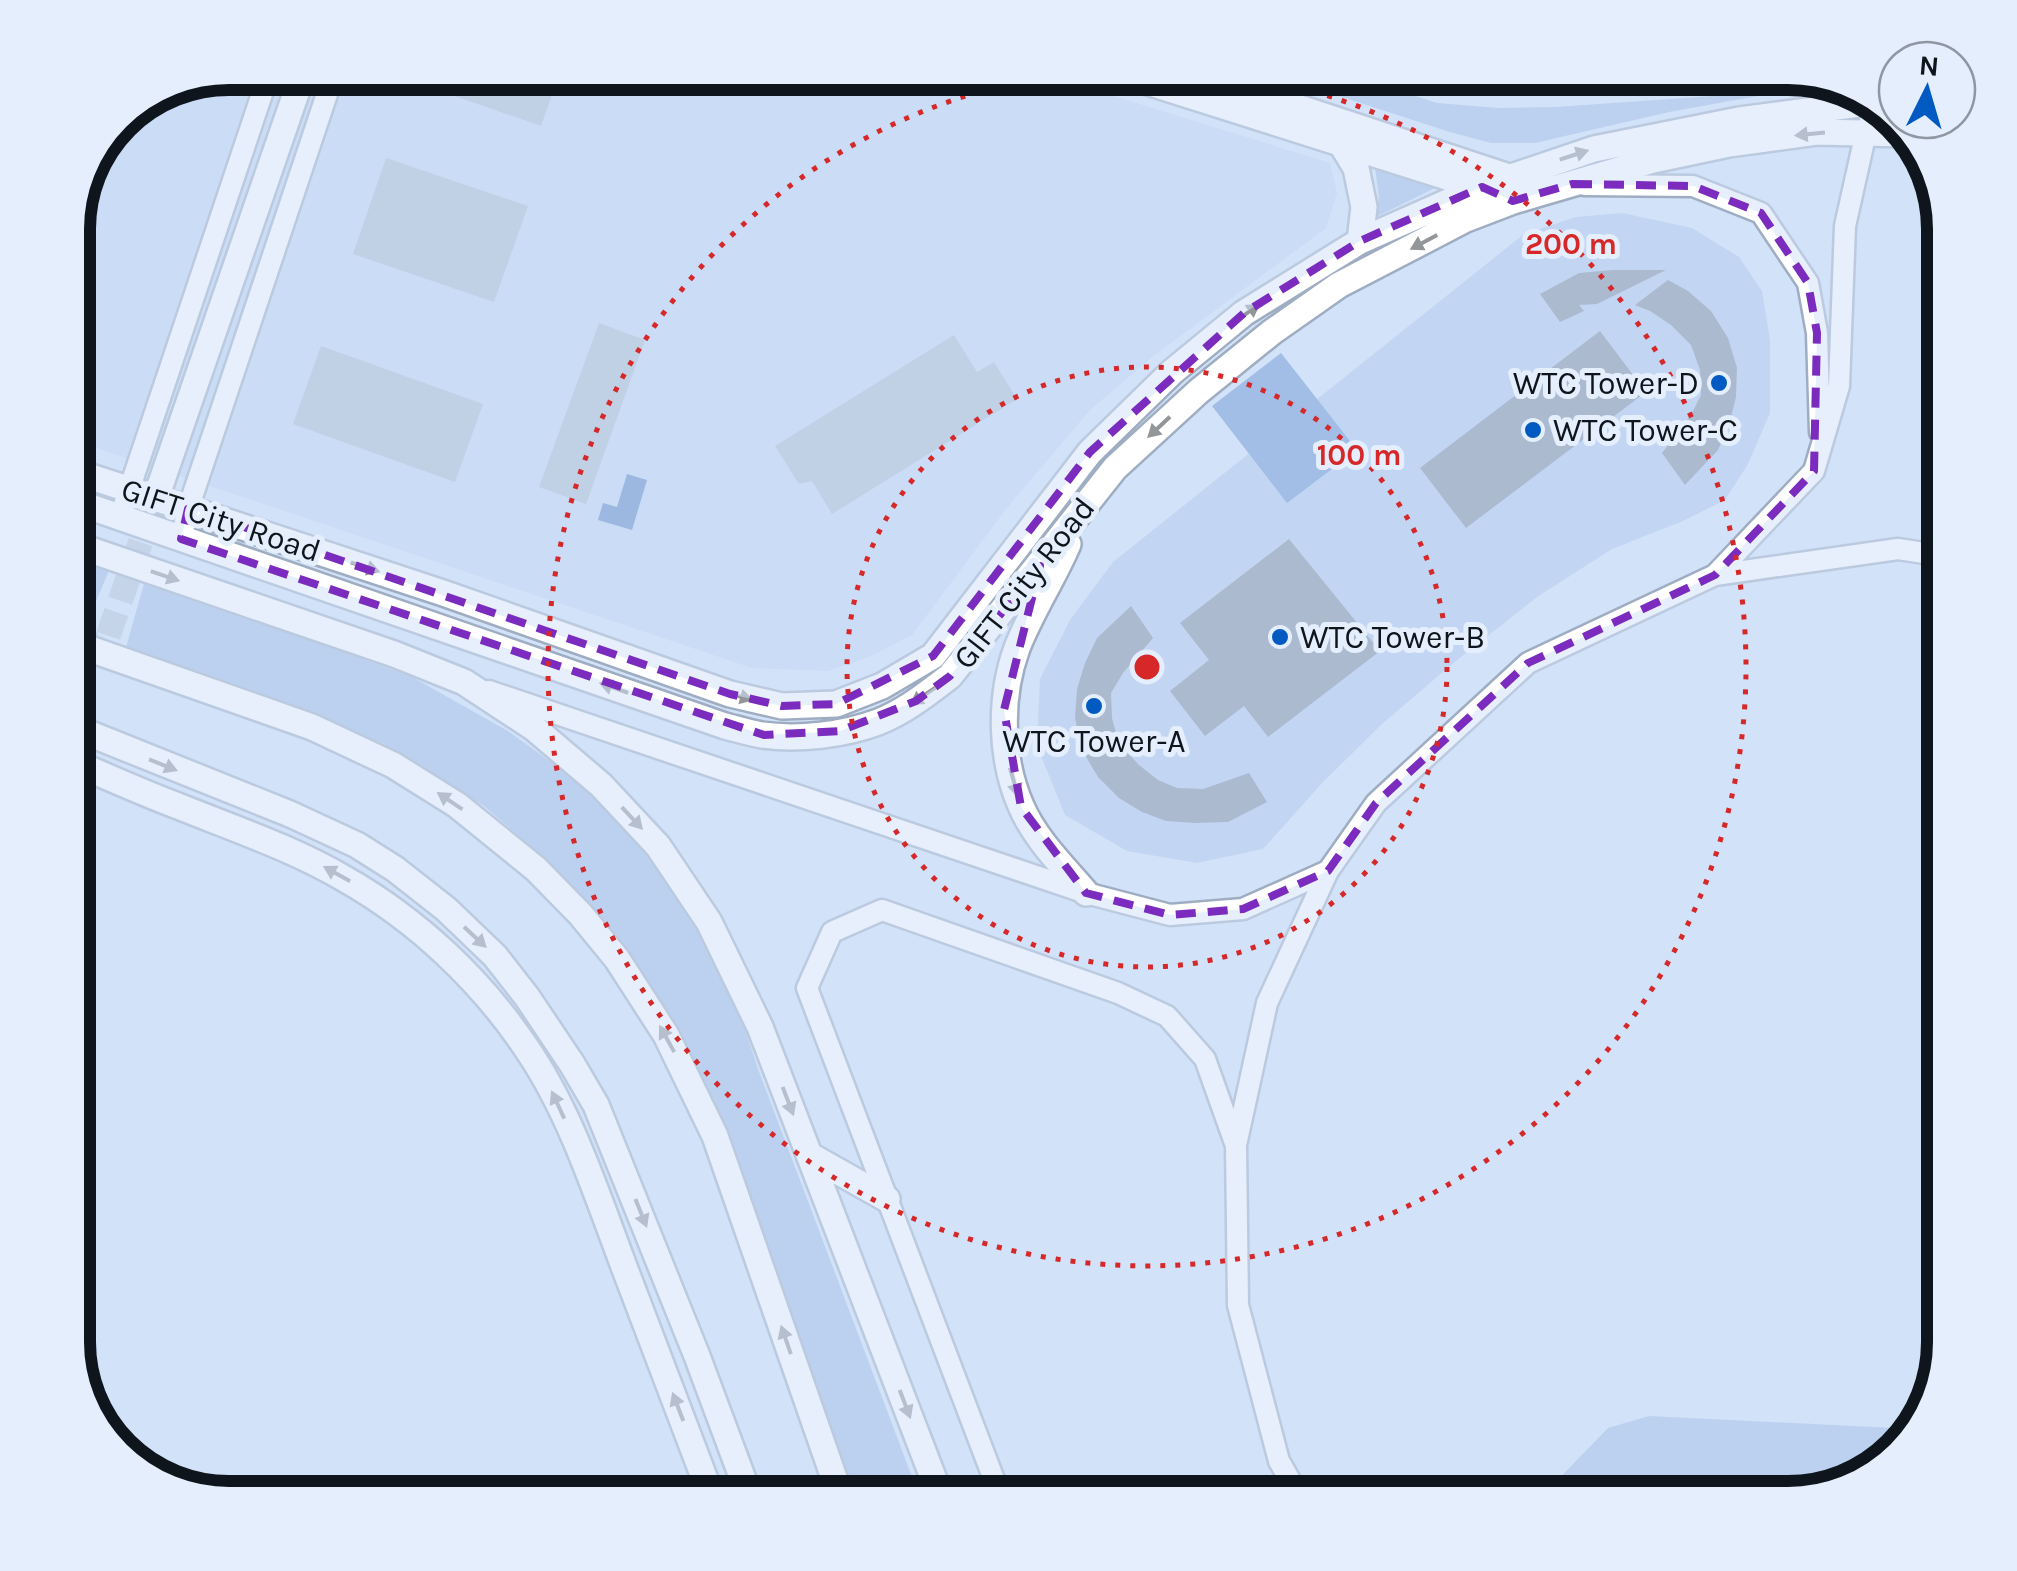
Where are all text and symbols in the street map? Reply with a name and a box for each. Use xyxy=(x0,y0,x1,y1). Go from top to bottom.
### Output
north arrow xyxy=(1877,40,1977,140)
text: N xyxy=(1918,48,1941,83)
one-way arrow xyxy=(1793,126,1825,142)
one-way arrow xyxy=(1559,147,1589,162)
text: 200 m xyxy=(1525,226,1617,262)
one-way arrow xyxy=(1410,233,1439,250)
one-way arrow xyxy=(1233,304,1260,323)
place label: WTC Tower-D xyxy=(1513,365,1699,402)
marker: WTC Tower-D xyxy=(1708,372,1730,394)
place label: WTC Tower-C xyxy=(1553,412,1738,449)
one-way arrow xyxy=(1147,415,1171,438)
marker: WTC Tower-C xyxy=(1522,419,1544,441)
text: 100 m xyxy=(1317,437,1401,473)
street label: GIFT City Road xyxy=(117,470,325,570)
street label: GIFT City Road xyxy=(946,490,1102,676)
one-way arrow xyxy=(350,560,380,575)
one-way arrow xyxy=(151,569,181,584)
place label: WTC Tower-B xyxy=(1300,619,1485,656)
marker: WTC Tower-B xyxy=(1269,626,1291,648)
centre of rings xyxy=(1129,649,1165,685)
one-way arrow xyxy=(598,679,628,694)
one-way arrow xyxy=(909,686,936,705)
one-way arrow xyxy=(723,688,754,704)
marker: WTC Tower-A xyxy=(1083,695,1105,717)
place label: WTC Tower-A xyxy=(1002,723,1186,760)
one-way arrow xyxy=(148,757,178,773)
one-way arrow xyxy=(1007,767,1023,798)
one-way arrow xyxy=(436,792,463,811)
one-way arrow xyxy=(621,806,644,830)
one-way arrow xyxy=(323,866,351,884)
one-way arrow xyxy=(463,925,487,948)
one-way arrow xyxy=(658,1024,675,1053)
one-way arrow xyxy=(781,1086,797,1116)
one-way arrow xyxy=(550,1090,566,1120)
one-way arrow xyxy=(633,1198,649,1228)
one-way arrow xyxy=(778,1325,793,1355)
one-way arrow xyxy=(898,1390,913,1420)
one-way arrow xyxy=(670,1392,685,1422)

